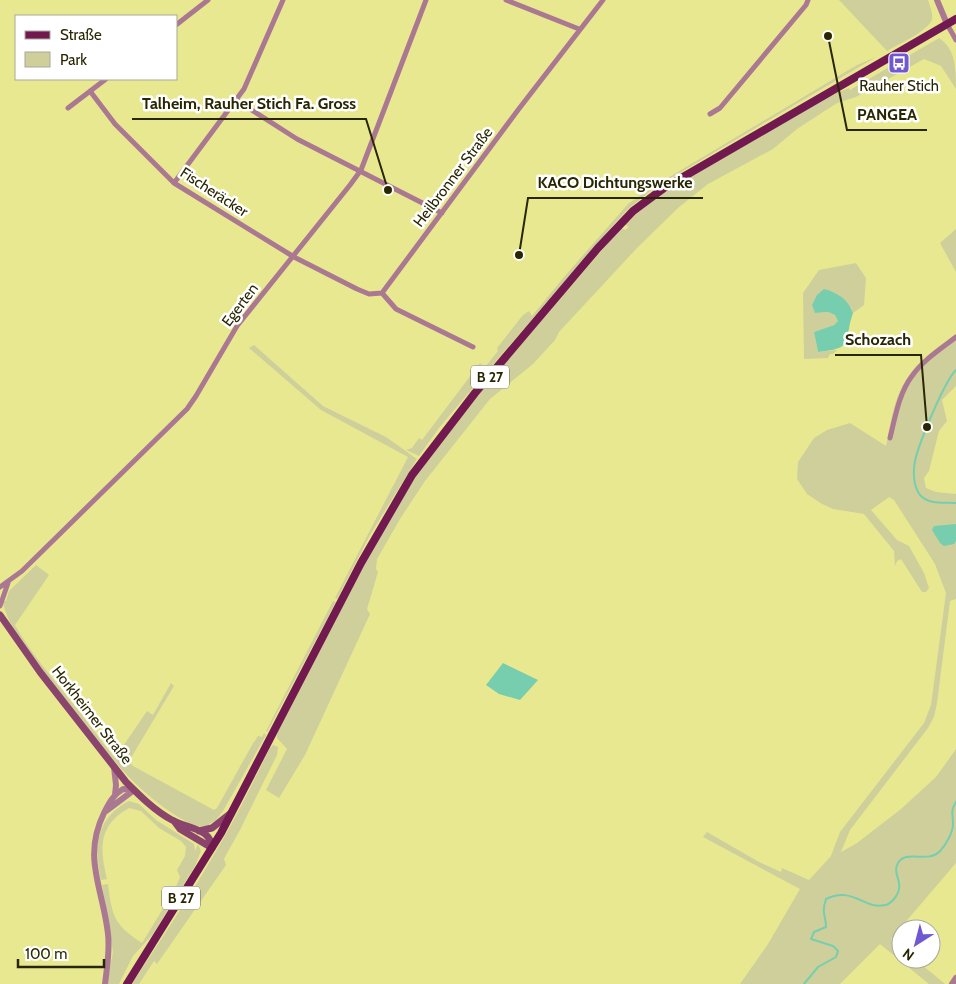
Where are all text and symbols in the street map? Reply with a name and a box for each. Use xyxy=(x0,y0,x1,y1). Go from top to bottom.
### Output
legend xyxy=(15,15,178,80)
text: Straße xyxy=(60,26,102,44)
text: Park xyxy=(60,51,87,69)
bus stop icon: Rauher Stich xyxy=(887,51,911,75)
place label: Rauher Stich xyxy=(859,77,939,95)
callout: Talheim, Rauher Stich Fa. Gross xyxy=(132,88,366,119)
text: Talheim, Rauher Stich Fa. Gross xyxy=(142,94,356,113)
callout: PANGEA xyxy=(847,99,927,130)
text: PANGEA xyxy=(857,105,917,124)
street label: Heilbronner Straße xyxy=(410,123,497,230)
street label: Fischeräcker xyxy=(177,163,251,221)
callout: KACO Dichtungswerke xyxy=(528,167,703,198)
text: KACO Dichtungswerke xyxy=(537,173,693,192)
street label: Egerten xyxy=(218,280,262,330)
callout: Schozach xyxy=(835,324,921,355)
text: Schozach xyxy=(845,330,911,349)
road number: B 27 xyxy=(471,366,509,388)
street label: Horkheimer Straße xyxy=(48,662,136,768)
road number: B 27 xyxy=(162,886,200,910)
north arrow xyxy=(891,919,941,969)
scale bar xyxy=(18,936,104,968)
text: N xyxy=(899,944,918,965)
text: 100 m xyxy=(25,945,67,963)

